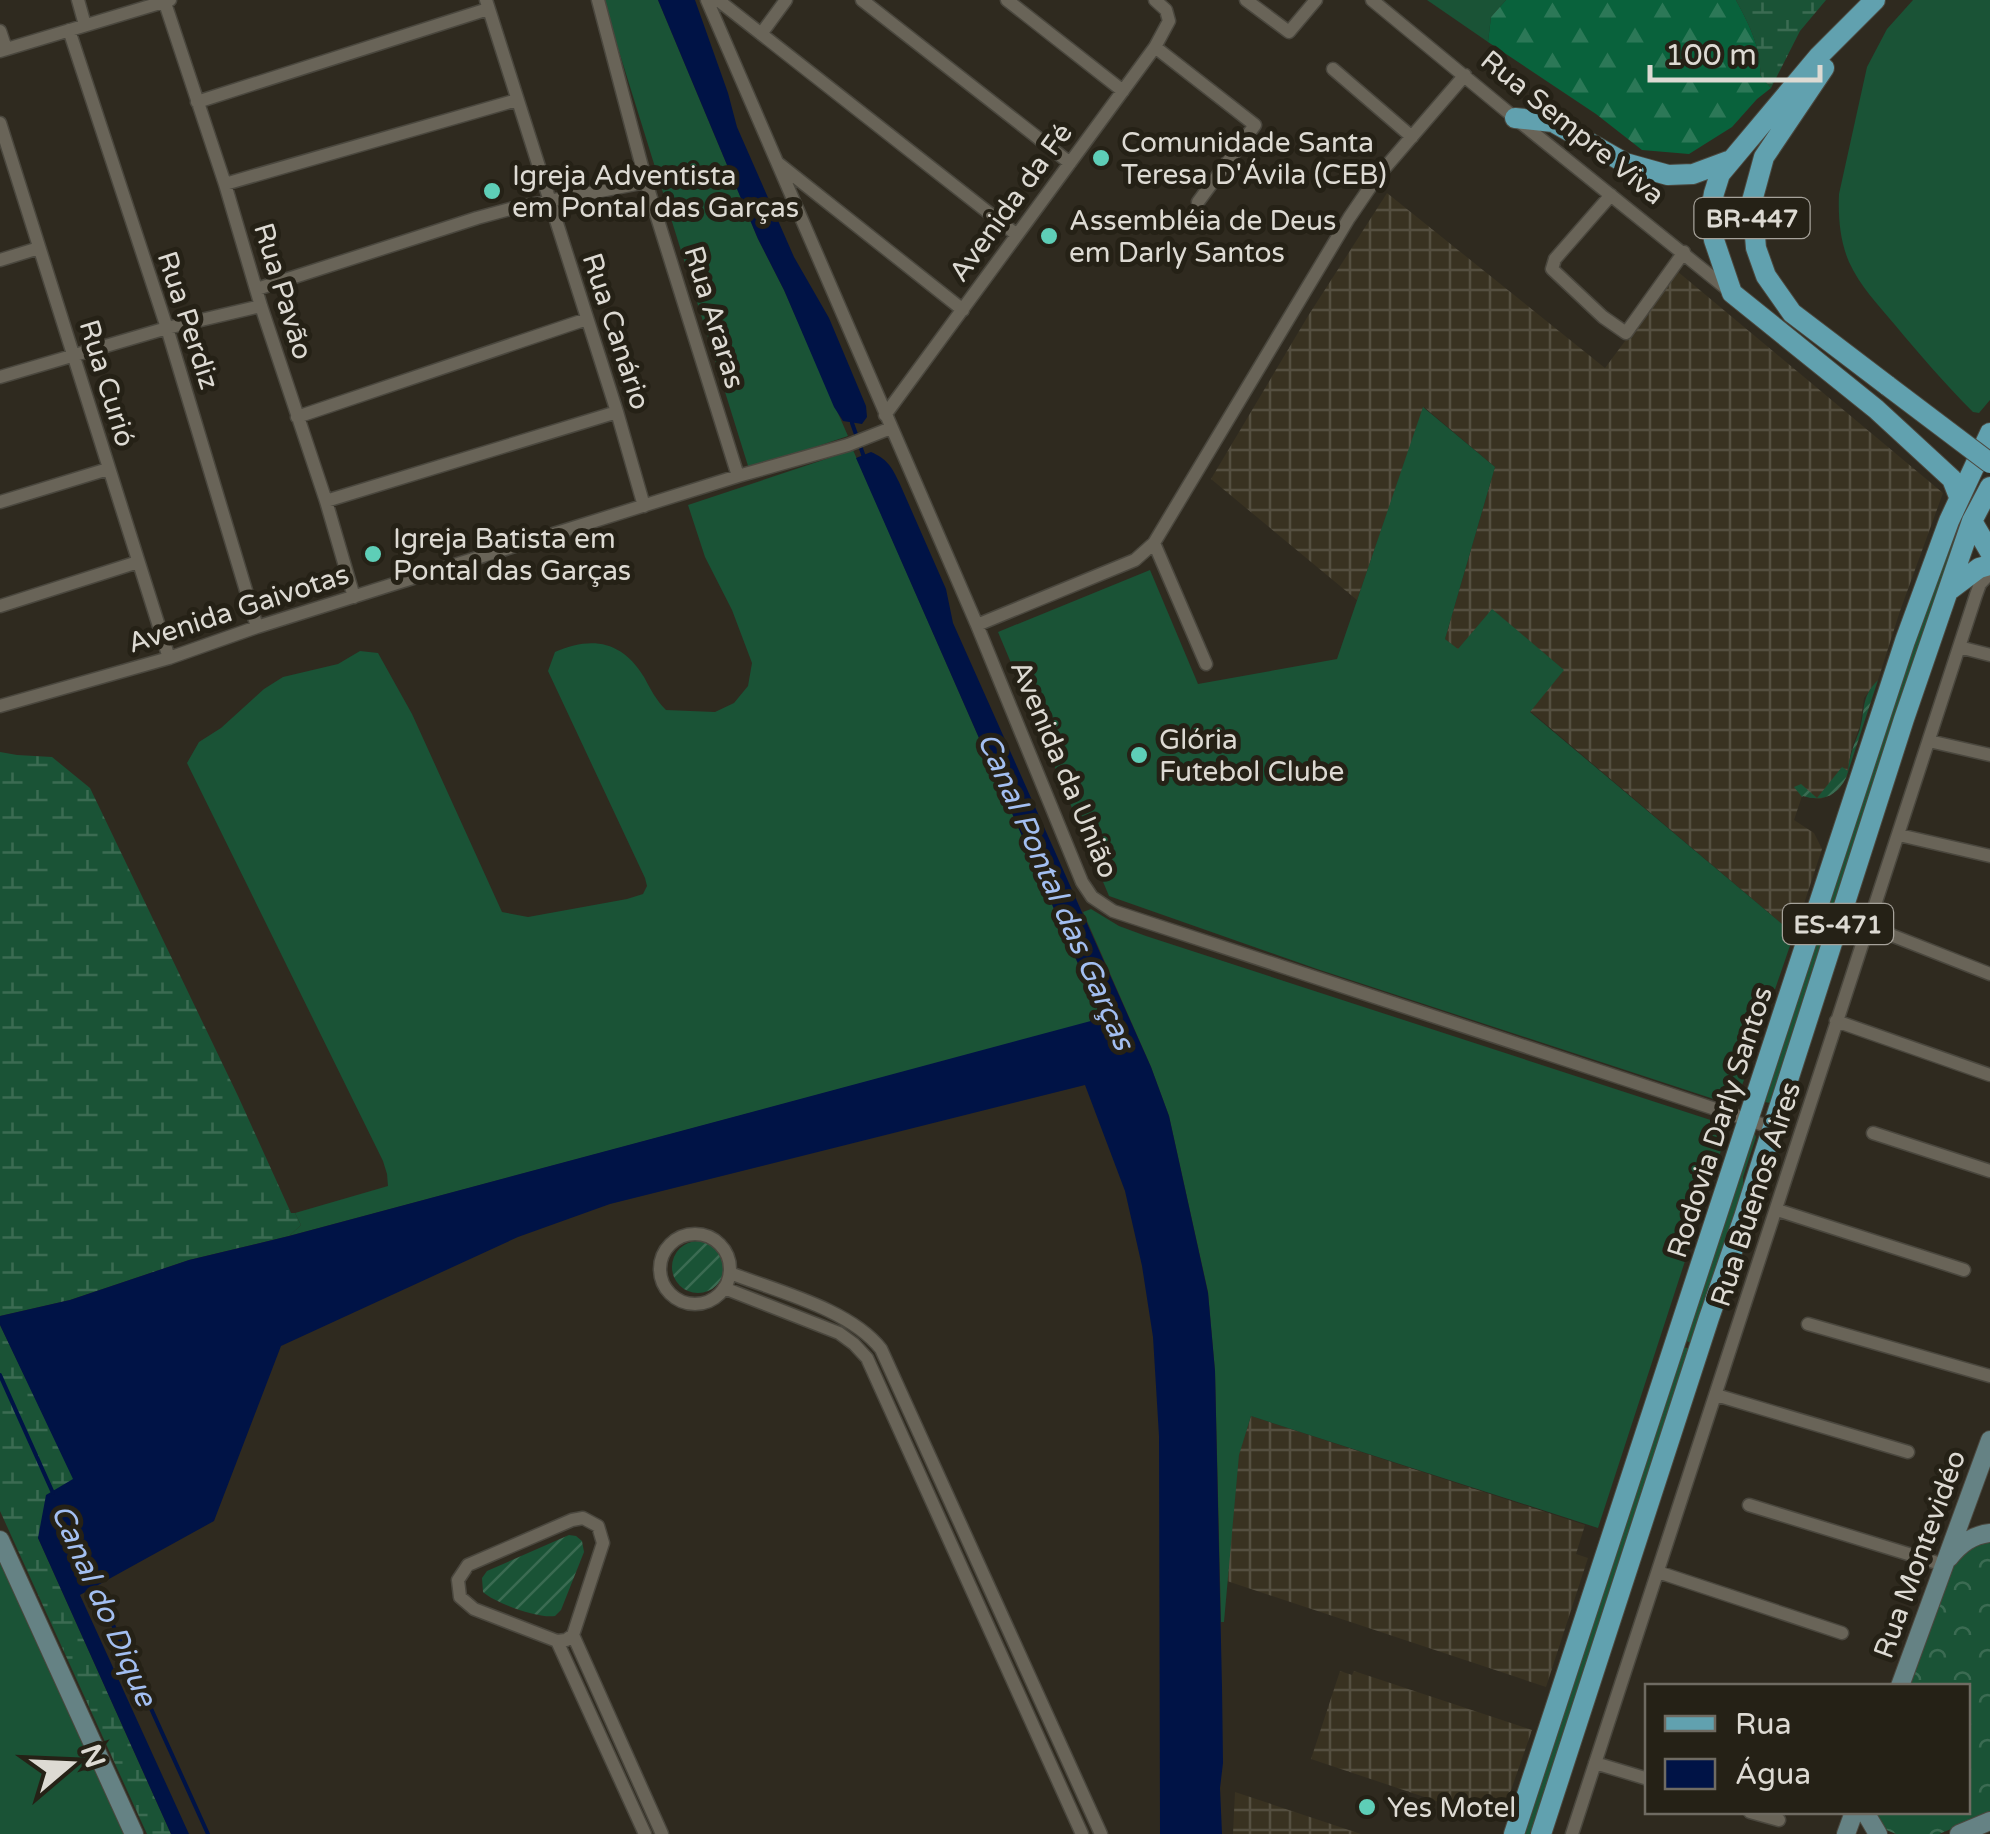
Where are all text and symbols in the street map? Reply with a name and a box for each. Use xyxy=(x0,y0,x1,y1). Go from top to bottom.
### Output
scale bar xyxy=(1650,20,1820,82)
text: 100 m xyxy=(1665,37,1757,74)
street label: Rua Sempre Viva xyxy=(1474,43,1671,212)
street label: Avenida da Fé xyxy=(942,117,1080,288)
place label: Comunidade Santa Teresa D'Ávila (CEB) xyxy=(1121,126,1387,192)
marker: Comunidade Santa Teresa D'Ávila (CEB) xyxy=(1090,147,1112,169)
place label: Igreja Adventista em Pontal das Garças xyxy=(512,159,799,225)
marker: Igreja Adventista em Pontal das Garças xyxy=(481,180,503,202)
road number: BR-447 xyxy=(1694,198,1810,238)
place label: Assembléia de Deus em Darly Santos xyxy=(1069,204,1336,270)
street label: Rua Pavão xyxy=(246,219,320,364)
marker: Assembléia de Deus em Darly Santos xyxy=(1038,225,1060,247)
street label: Rua Araras xyxy=(676,242,752,393)
street label: Rua Perdiz xyxy=(150,247,226,394)
street label: Rua Canário xyxy=(575,249,657,414)
street label: Rua Curió xyxy=(72,316,142,451)
place label: Igreja Batista em Pontal das Garças xyxy=(393,522,631,588)
marker: Igreja Batista em Pontal das Garças xyxy=(362,543,384,565)
street label: Avenida Gaivotas xyxy=(123,557,353,661)
street label: Avenida da União xyxy=(1003,655,1125,883)
place label: Glória Futebol Clube xyxy=(1159,723,1344,789)
water label: Canal Pontal das Garças xyxy=(969,727,1143,1058)
marker: Glória Futebol Clube xyxy=(1128,744,1150,766)
road number: ES-471 xyxy=(1783,904,1893,944)
street label: Rodovia Darly Santos xyxy=(1660,982,1780,1262)
street label: Rua Buenos Aires xyxy=(1704,1078,1808,1311)
street label: Rua Montevidéo xyxy=(1867,1446,1973,1663)
water label: Canal do Dique xyxy=(43,1499,165,1714)
legend xyxy=(1645,1684,1970,1814)
text: Rua xyxy=(1735,1706,1792,1743)
north arrow xyxy=(20,1714,120,1814)
text: N xyxy=(73,1740,112,1772)
text: Água xyxy=(1735,1756,1811,1793)
place label: Yes Motel xyxy=(1387,1791,1516,1825)
marker: Yes Motel xyxy=(1356,1796,1378,1818)

